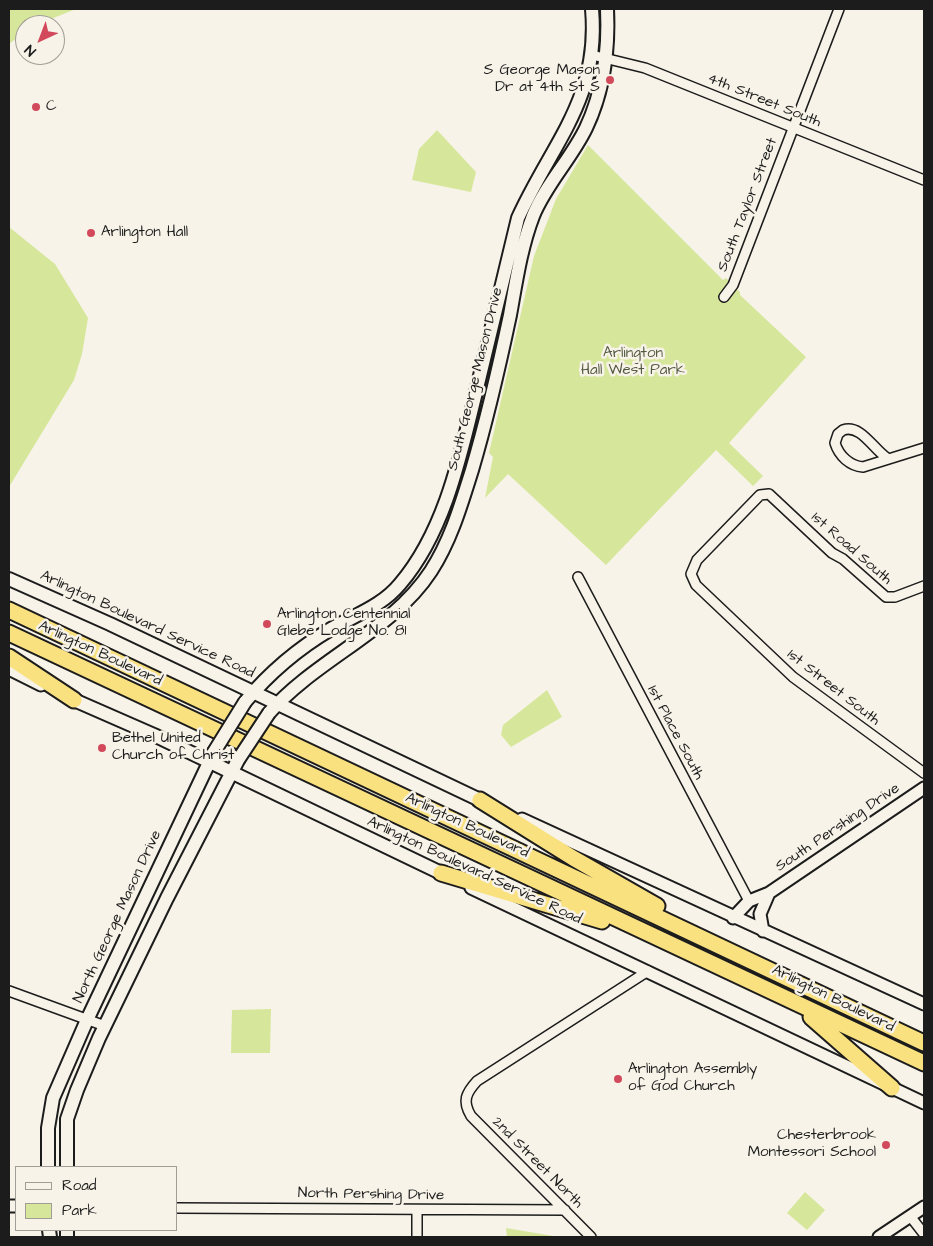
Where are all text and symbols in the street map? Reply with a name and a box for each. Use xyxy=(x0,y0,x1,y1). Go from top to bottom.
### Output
north arrow xyxy=(15,15,65,65)
text: N xyxy=(20,40,40,61)
place label: S George Mason Dr at 4th St S xyxy=(484,62,600,97)
street label: 4th Street South xyxy=(704,70,824,132)
marker: S George Mason Dr at 4th St S xyxy=(604,74,616,86)
place label: C xyxy=(46,98,57,116)
marker: C xyxy=(30,101,42,113)
street label: South Taylor Street xyxy=(714,136,782,274)
place label: Arlington Hall xyxy=(101,224,188,242)
marker: Arlington Hall xyxy=(85,227,97,239)
street label: South George Mason Drive xyxy=(445,286,507,472)
park label: Arlington Hall West Park xyxy=(581,345,685,380)
street label: 1st Road South xyxy=(807,509,895,589)
street label: Arlington Boulevard Service Road xyxy=(37,567,257,683)
place label: Arlington Centennial Glebe Lodge No. 81 xyxy=(277,606,410,641)
street label: Arlington Boulevard xyxy=(35,617,165,691)
marker: Arlington Centennial Glebe Lodge No. 81 xyxy=(261,618,273,630)
street label: 1st Street South xyxy=(783,646,883,730)
street label: 1st Place South xyxy=(643,683,707,783)
place label: Bethel United Church of Christ xyxy=(112,730,234,765)
marker: Bethel United Church of Christ xyxy=(96,742,108,754)
street label: South Pershing Drive xyxy=(773,780,903,876)
street label: Arlington Boulevard xyxy=(402,789,532,863)
street label: Arlington Boulevard Service Road xyxy=(364,813,584,929)
street label: North George Mason Drive xyxy=(70,828,166,1006)
street label: Arlington Boulevard xyxy=(769,961,897,1037)
place label: Arlington Assembly of God Church xyxy=(628,1061,757,1096)
marker: Arlington Assembly of God Church xyxy=(612,1073,624,1085)
street label: 2nd Street North xyxy=(488,1114,586,1212)
place label: Chesterbrook Montessori School xyxy=(748,1127,876,1162)
marker: Chesterbrook Montessori School xyxy=(880,1139,892,1151)
legend xyxy=(15,1166,178,1231)
text: Road xyxy=(62,1175,96,1196)
street label: North Pershing Drive xyxy=(298,1185,444,1205)
text: Park xyxy=(62,1200,97,1221)

